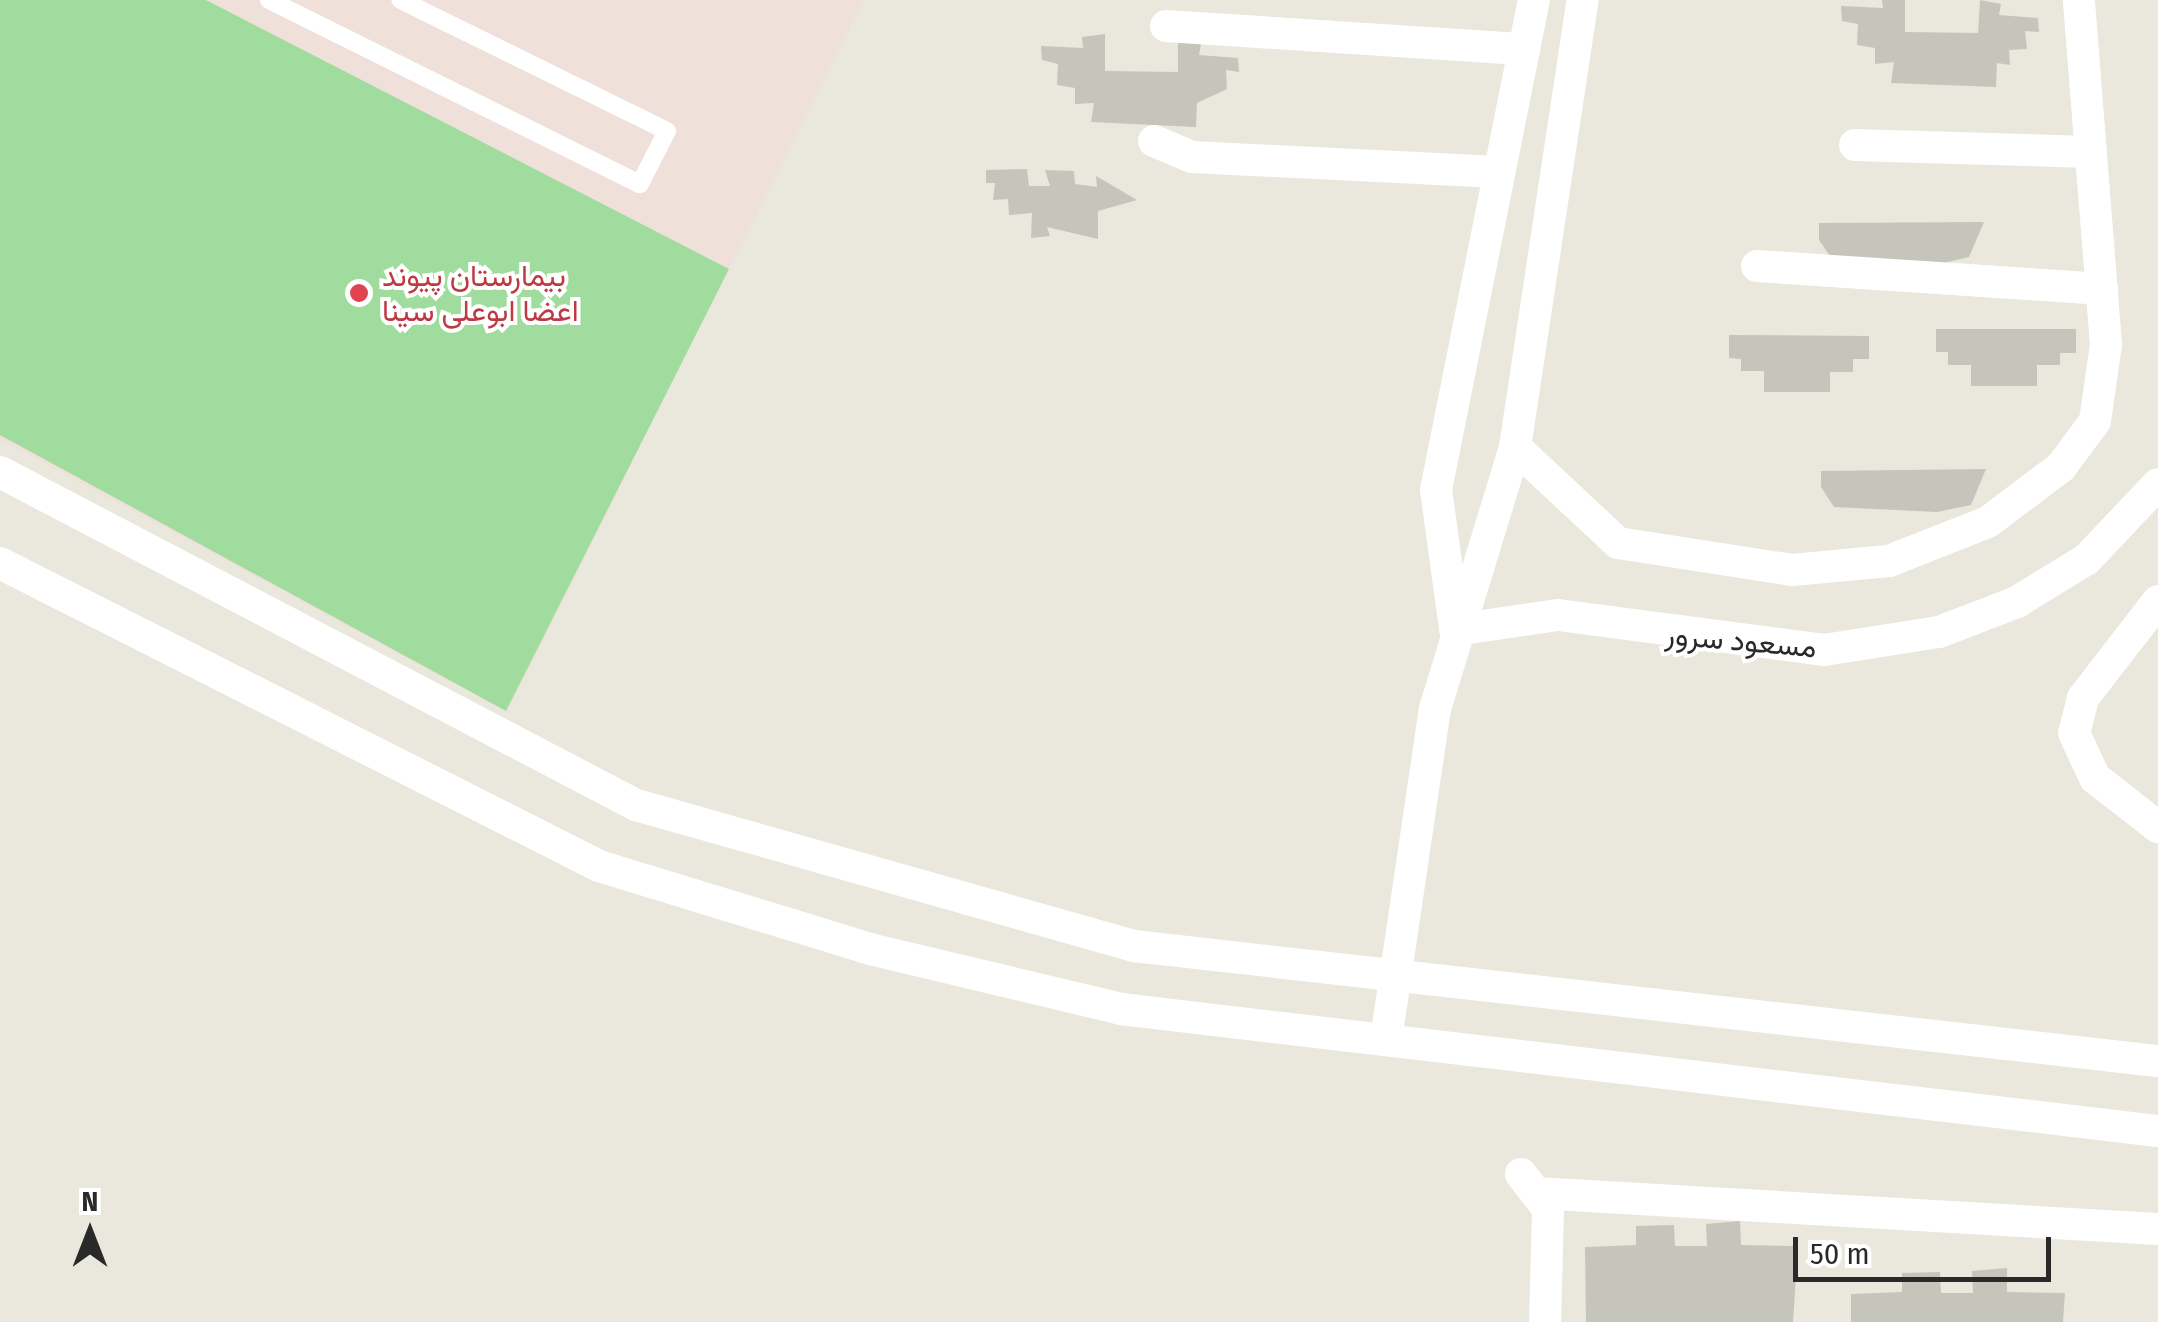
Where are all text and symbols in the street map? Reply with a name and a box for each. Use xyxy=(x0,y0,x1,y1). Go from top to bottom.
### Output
place label: بیمارستان پیوند اعضا ابوعلی سینا xyxy=(382,258,579,328)
marker: بیمارستان پیوند اعضا ابوعلی سینا xyxy=(346,280,372,306)
street label: مسعود سرور xyxy=(1664,616,1818,666)
north arrow xyxy=(40,1182,140,1282)
text: N xyxy=(82,1185,98,1218)
scale bar xyxy=(1798,1217,2056,1279)
text: 50 m xyxy=(1810,1236,1870,1272)

